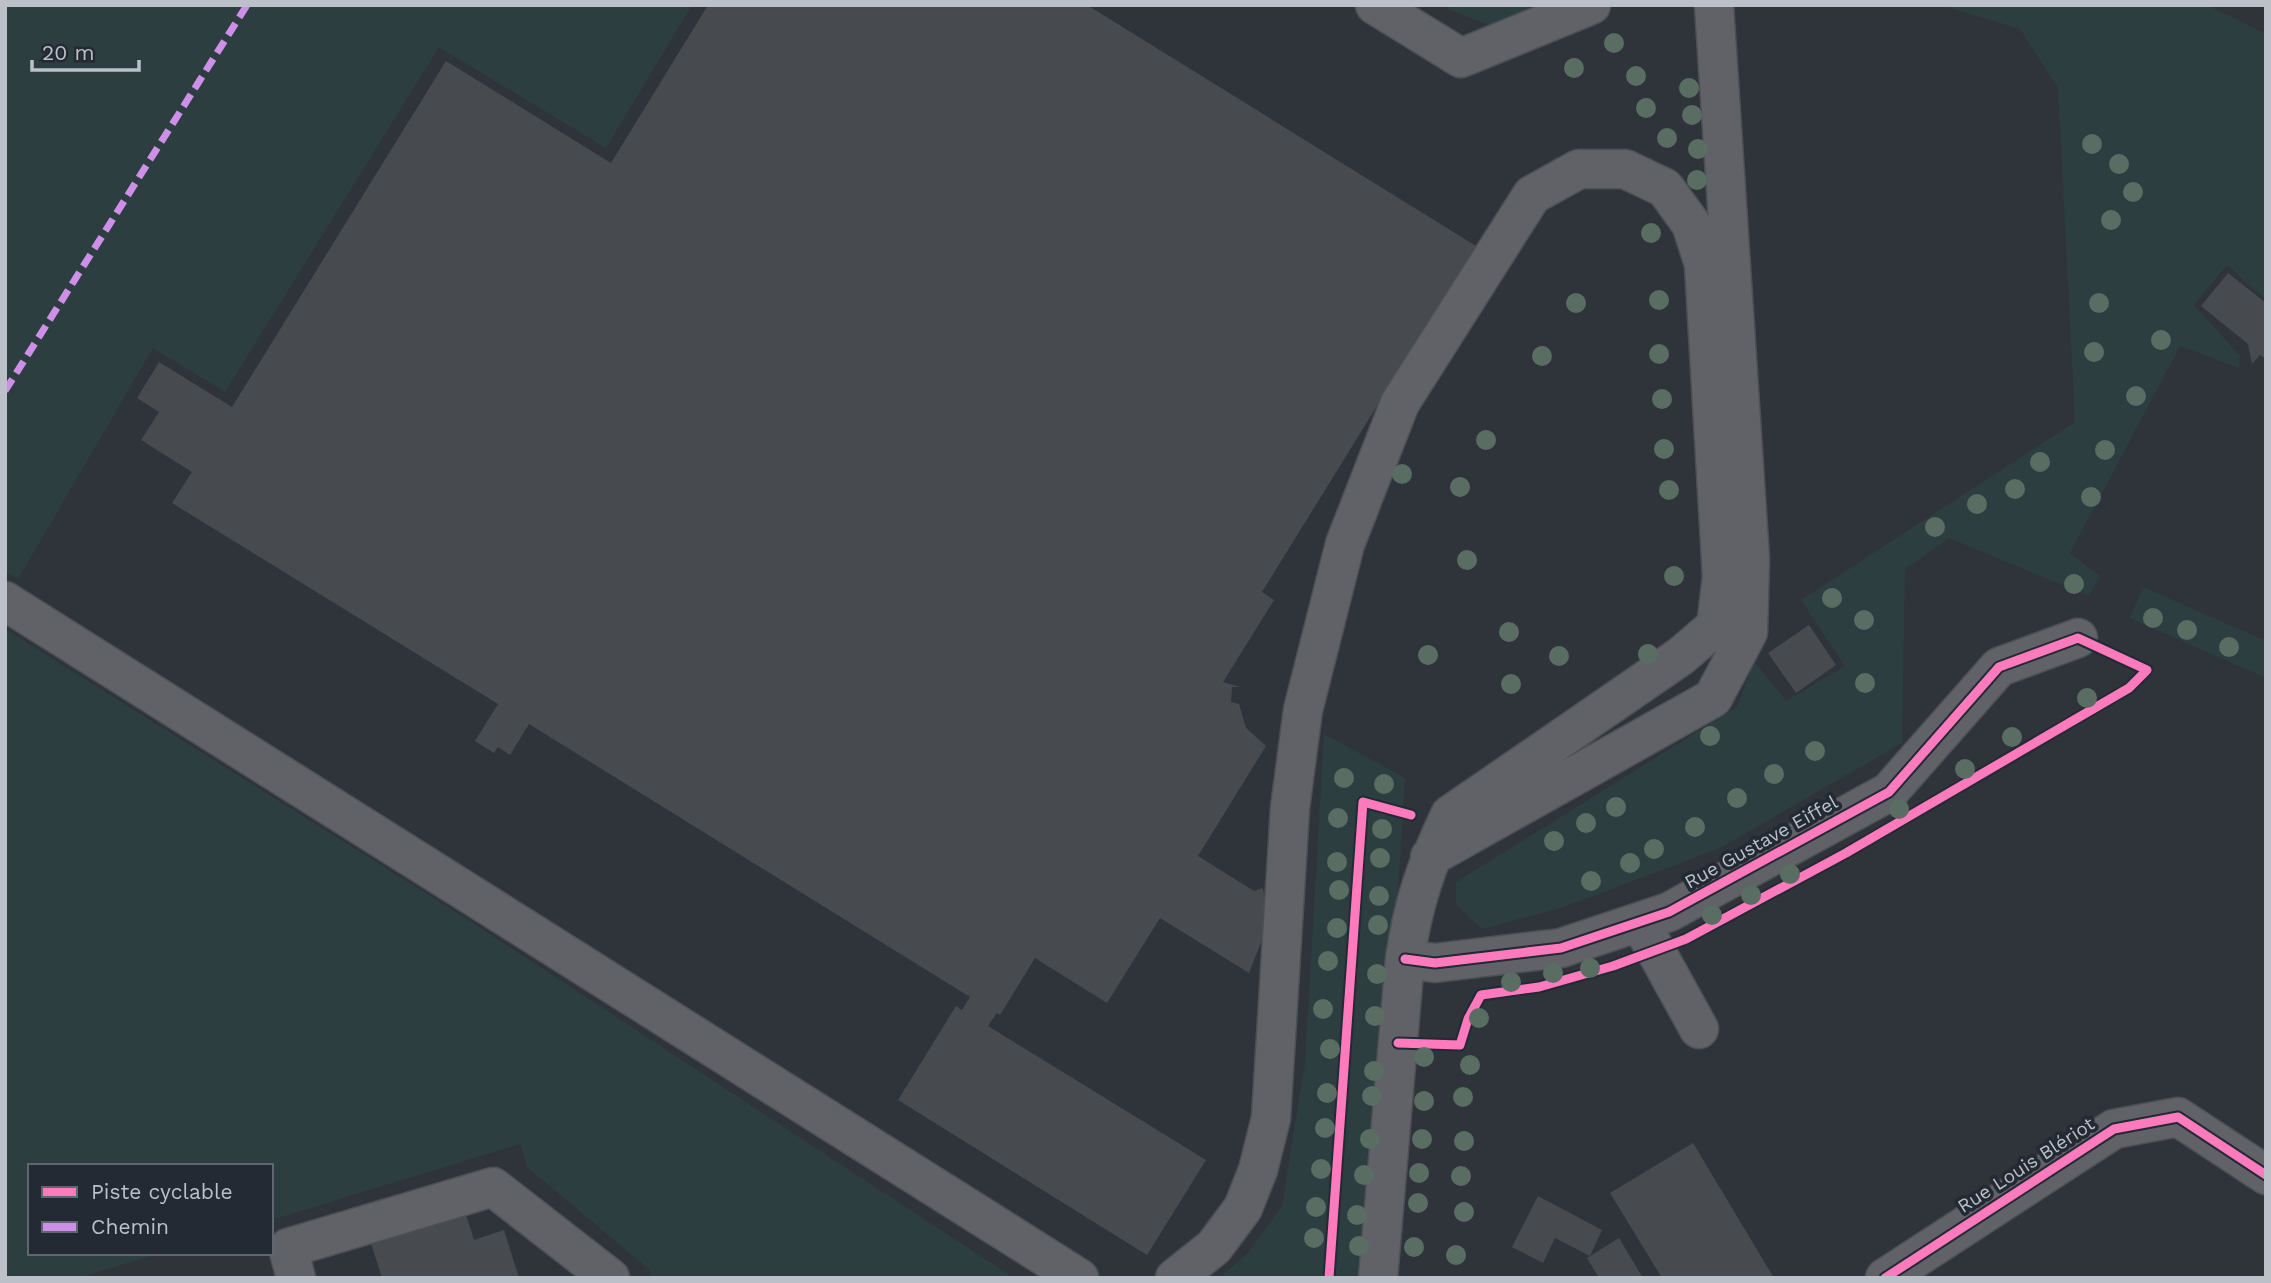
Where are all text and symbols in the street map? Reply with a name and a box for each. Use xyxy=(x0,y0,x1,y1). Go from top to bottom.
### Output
scale bar xyxy=(32,28,138,72)
text: 20 m xyxy=(42,40,94,65)
street label: Rue Gustave Eiffel xyxy=(1680,790,1842,894)
street label: Rue Louis Blériot xyxy=(1953,1112,2099,1218)
legend xyxy=(28,1164,273,1255)
text: Piste cyclable xyxy=(91,1179,233,1204)
text: Chemin xyxy=(91,1214,169,1239)

